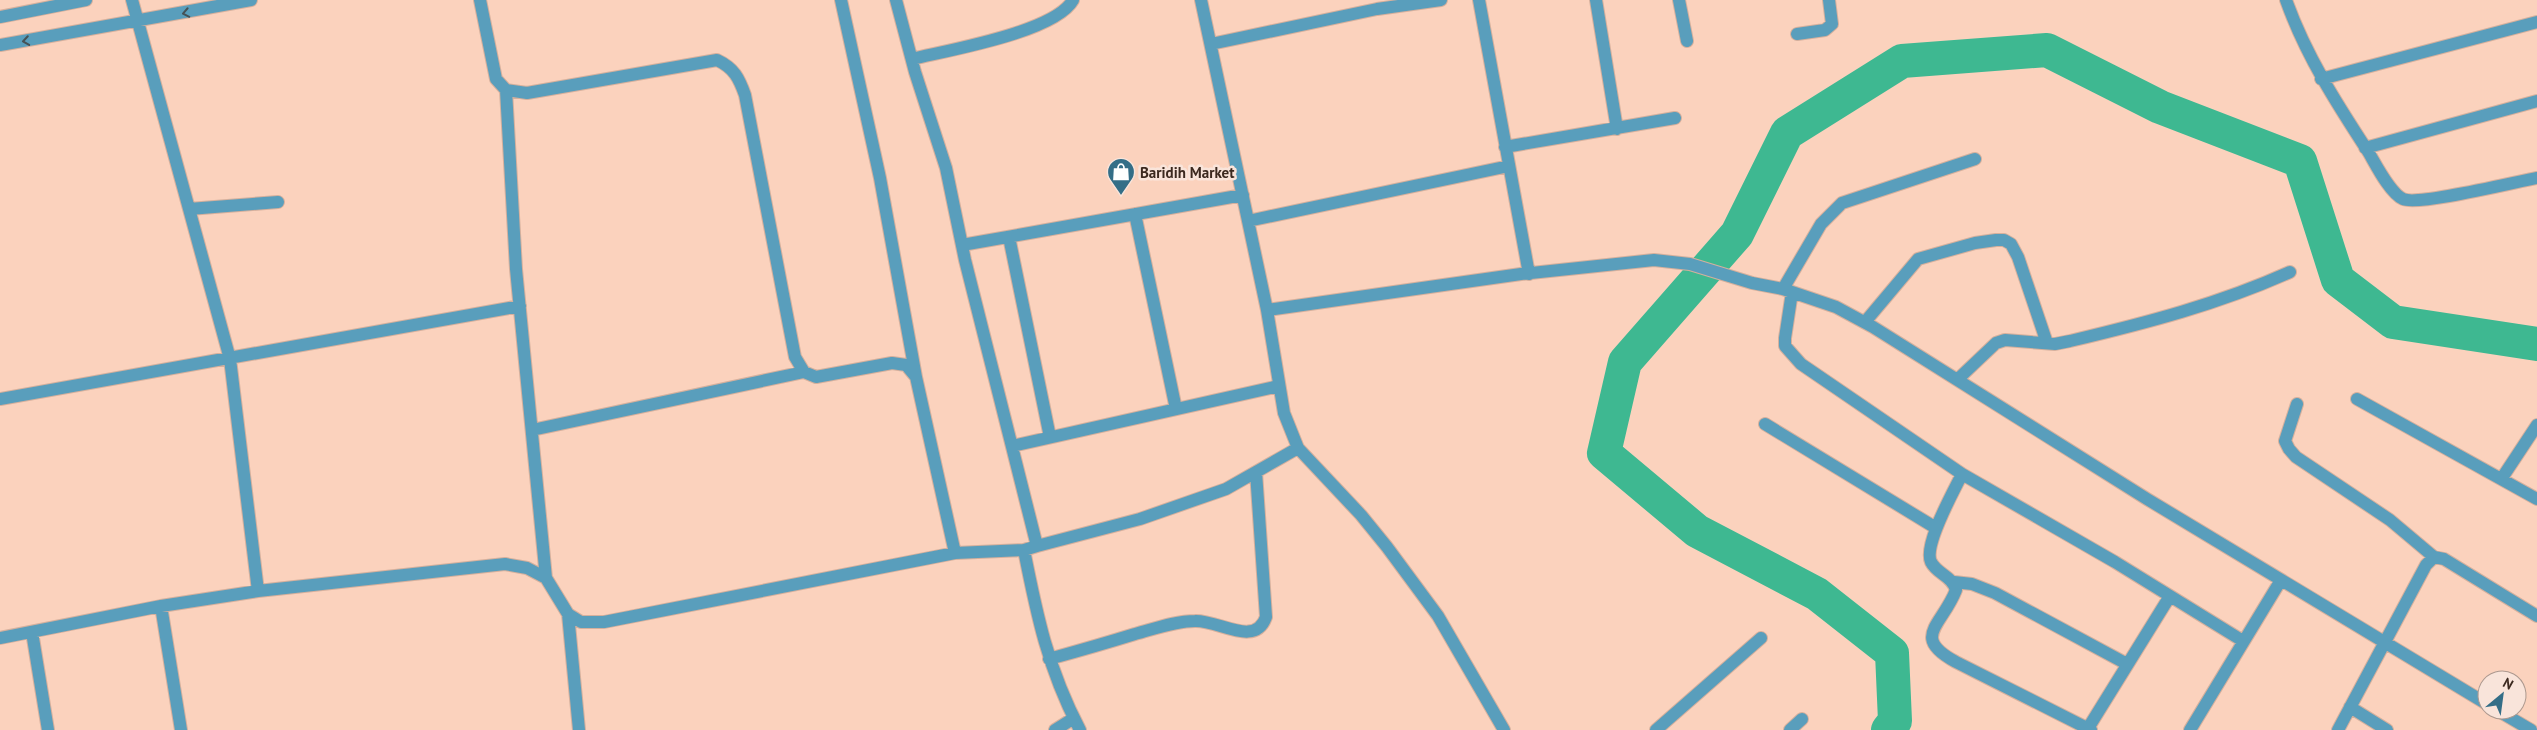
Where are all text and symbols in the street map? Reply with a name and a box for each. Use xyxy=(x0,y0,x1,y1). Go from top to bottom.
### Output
one-way arrow xyxy=(182,7,190,17)
one-way arrow xyxy=(22,35,30,45)
shop icon: Baridih Market xyxy=(1106,157,1136,196)
place label: Baridih Market xyxy=(1140,163,1235,182)
north arrow xyxy=(2477,670,2527,720)
text: N xyxy=(2500,674,2517,694)

